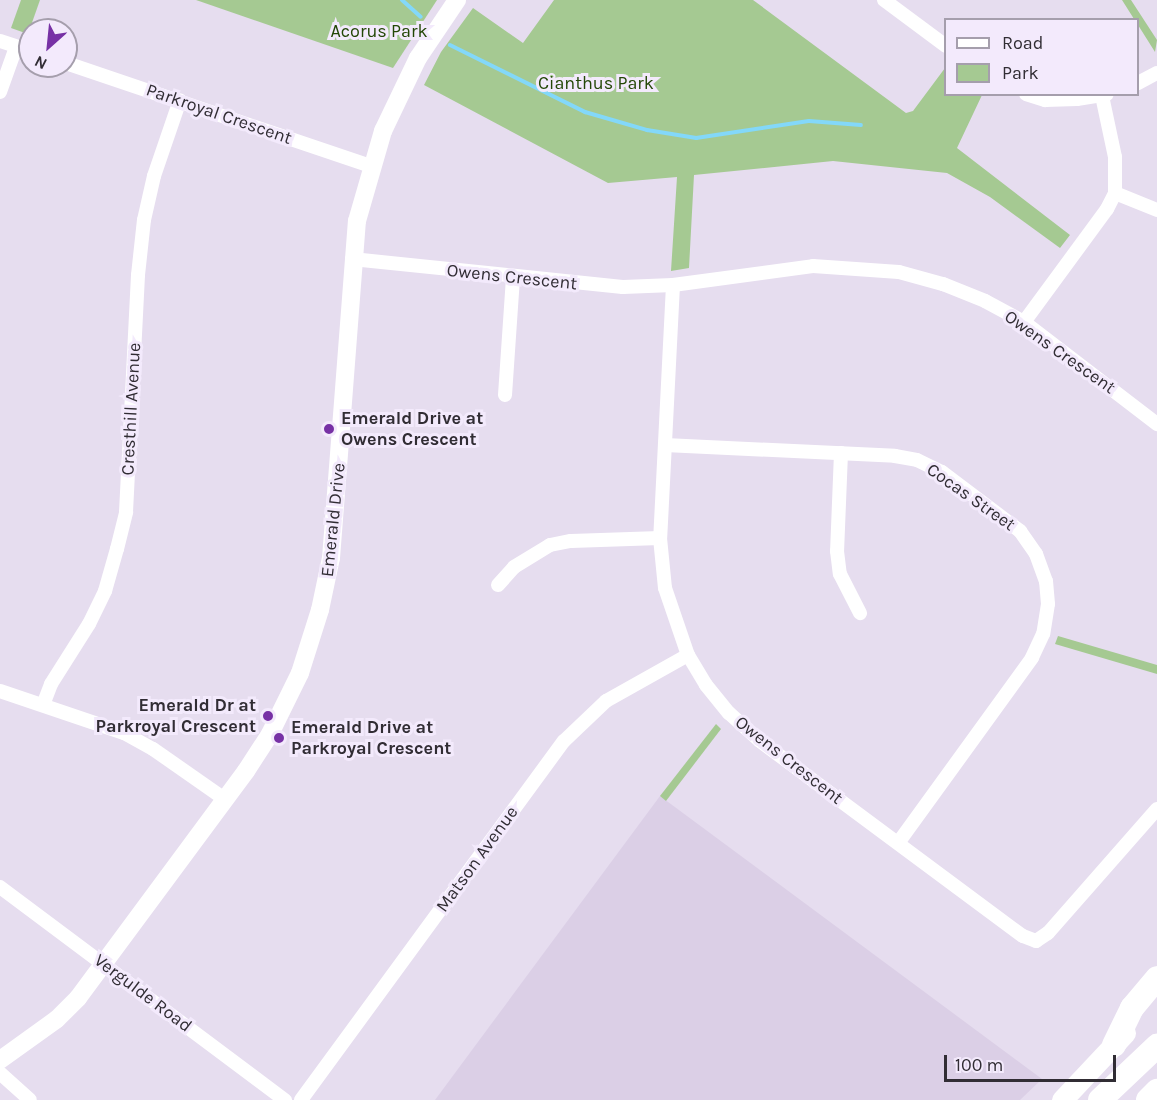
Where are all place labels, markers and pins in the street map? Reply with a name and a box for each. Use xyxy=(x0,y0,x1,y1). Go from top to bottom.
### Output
place label: Emerald Drive at Owens Crescent xyxy=(341,408,483,450)
marker: Emerald Drive at Owens Crescent xyxy=(322,422,336,436)
place label: Emerald Dr at Parkroyal Crescent xyxy=(96,695,256,738)
marker: Emerald Dr at Parkroyal Crescent xyxy=(261,709,275,723)
place label: Emerald Drive at Parkroyal Crescent xyxy=(291,717,451,760)
marker: Emerald Drive at Parkroyal Crescent xyxy=(272,731,286,745)

